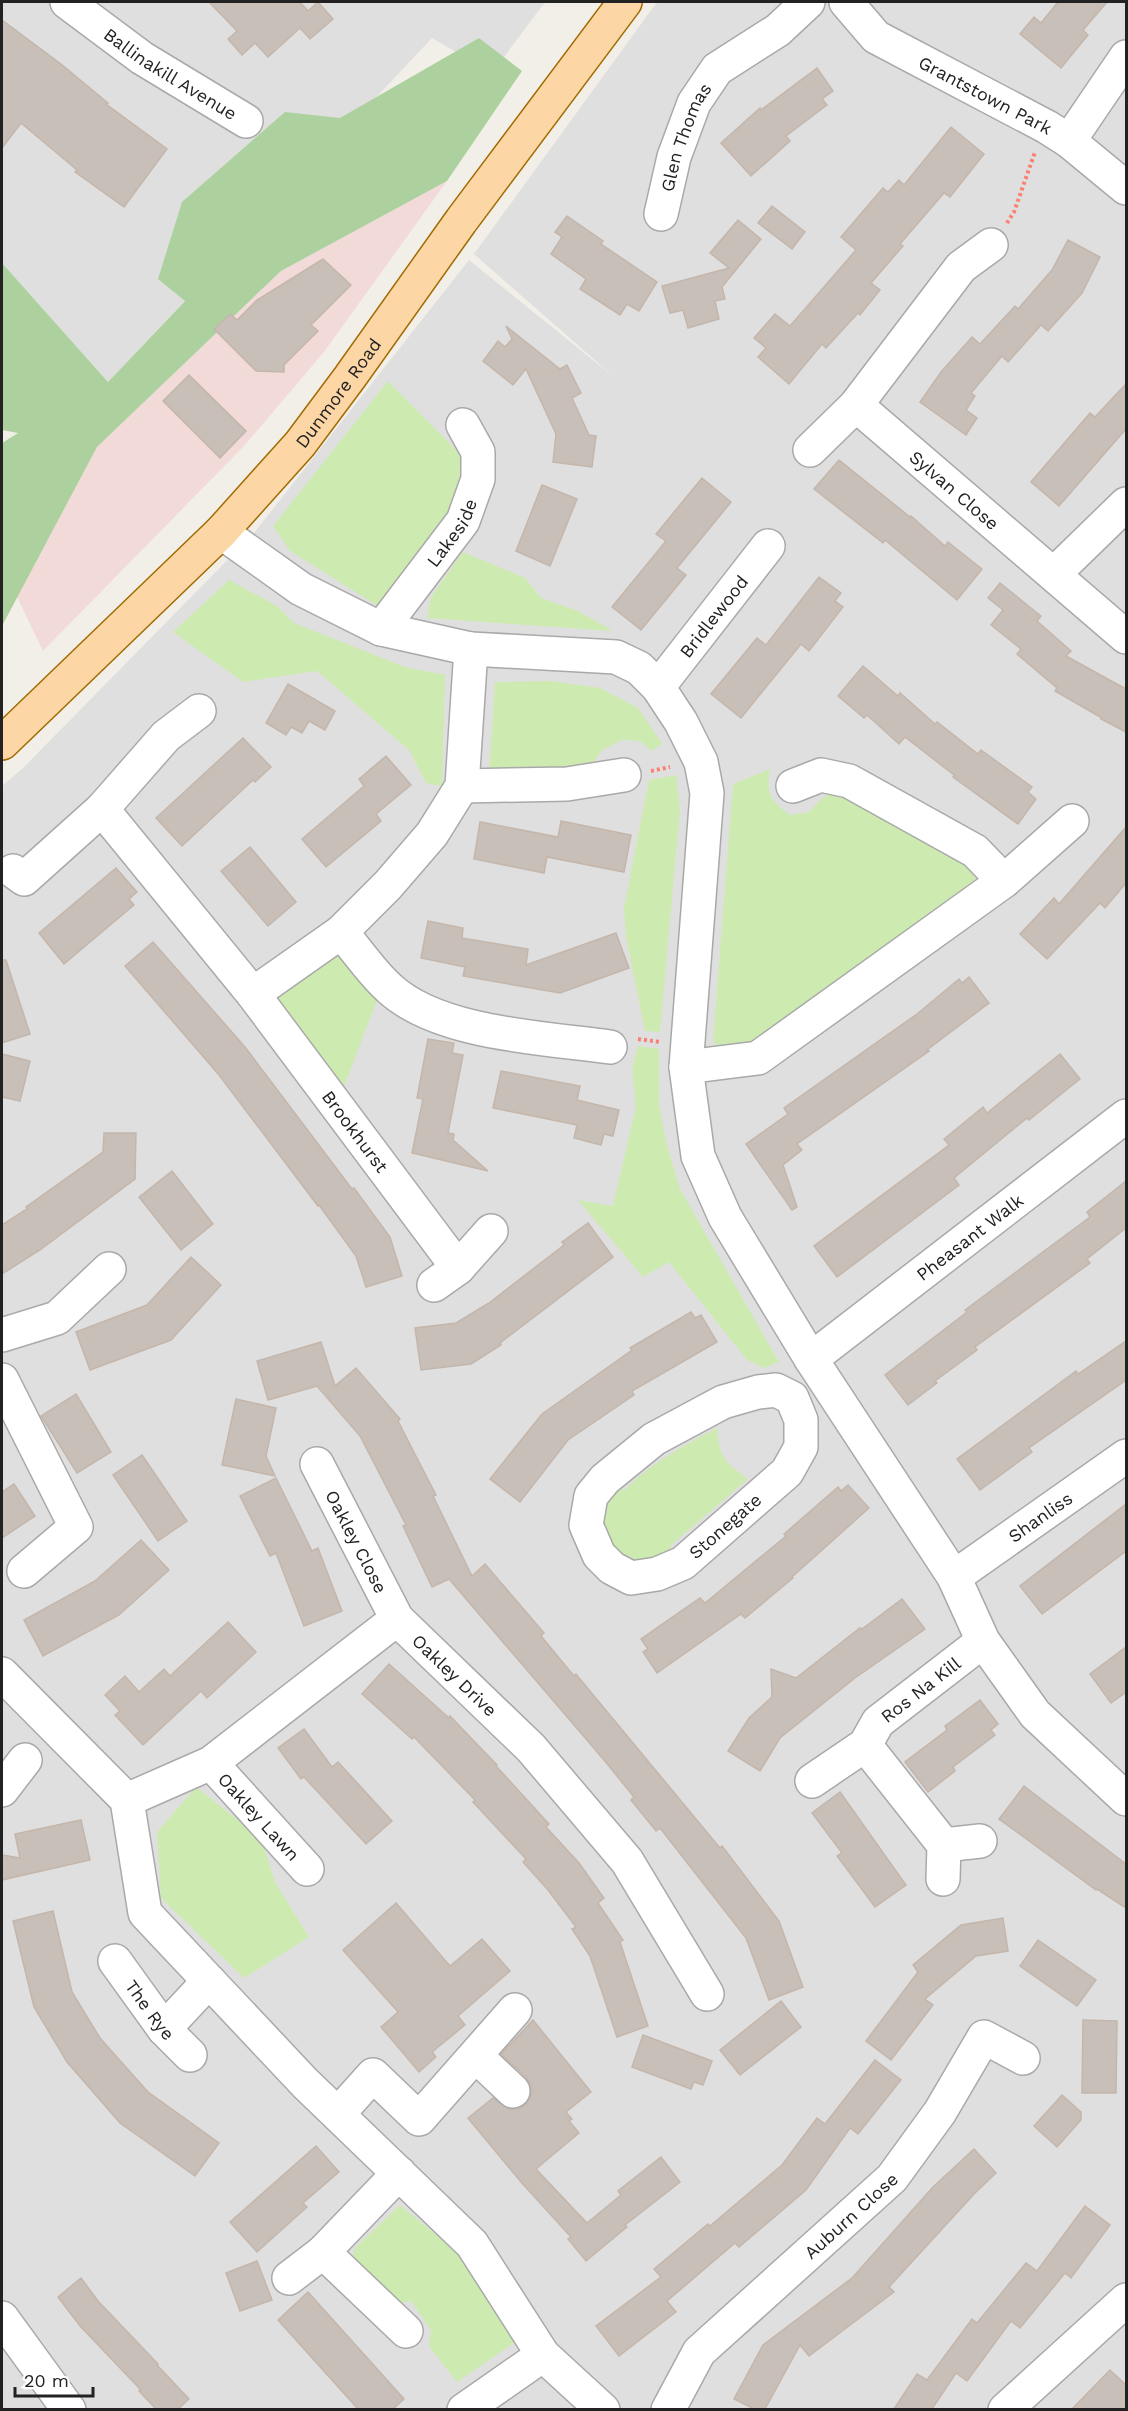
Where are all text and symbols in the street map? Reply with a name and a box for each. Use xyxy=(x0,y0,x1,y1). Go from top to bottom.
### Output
street label: Ballinakill Avenue xyxy=(100,23,241,124)
street label: Grantstown Park xyxy=(915,51,1056,138)
street label: Glen Thomas xyxy=(656,78,715,193)
street label: Dunmore Road xyxy=(291,334,385,452)
street label: Sylvan Close xyxy=(906,446,1003,534)
street label: Lakeside xyxy=(422,496,481,571)
street label: Bridlewood xyxy=(675,571,752,661)
street label: Brookhurst xyxy=(318,1086,393,1177)
street label: Pheasant Walk xyxy=(912,1189,1027,1285)
street label: Oakley Close xyxy=(322,1486,392,1596)
street label: Shanliss xyxy=(1004,1487,1076,1546)
street label: Stonegate xyxy=(685,1489,765,1563)
street label: Oakley Drive xyxy=(408,1629,502,1720)
street label: Ros Na Kill xyxy=(876,1652,965,1727)
street label: Oakley Lawn xyxy=(214,1768,304,1865)
street label: The Rye xyxy=(121,1975,179,2044)
street label: Auburn Close xyxy=(800,2168,902,2263)
scale bar xyxy=(15,2360,93,2398)
text: 20 m xyxy=(24,2370,69,2391)

